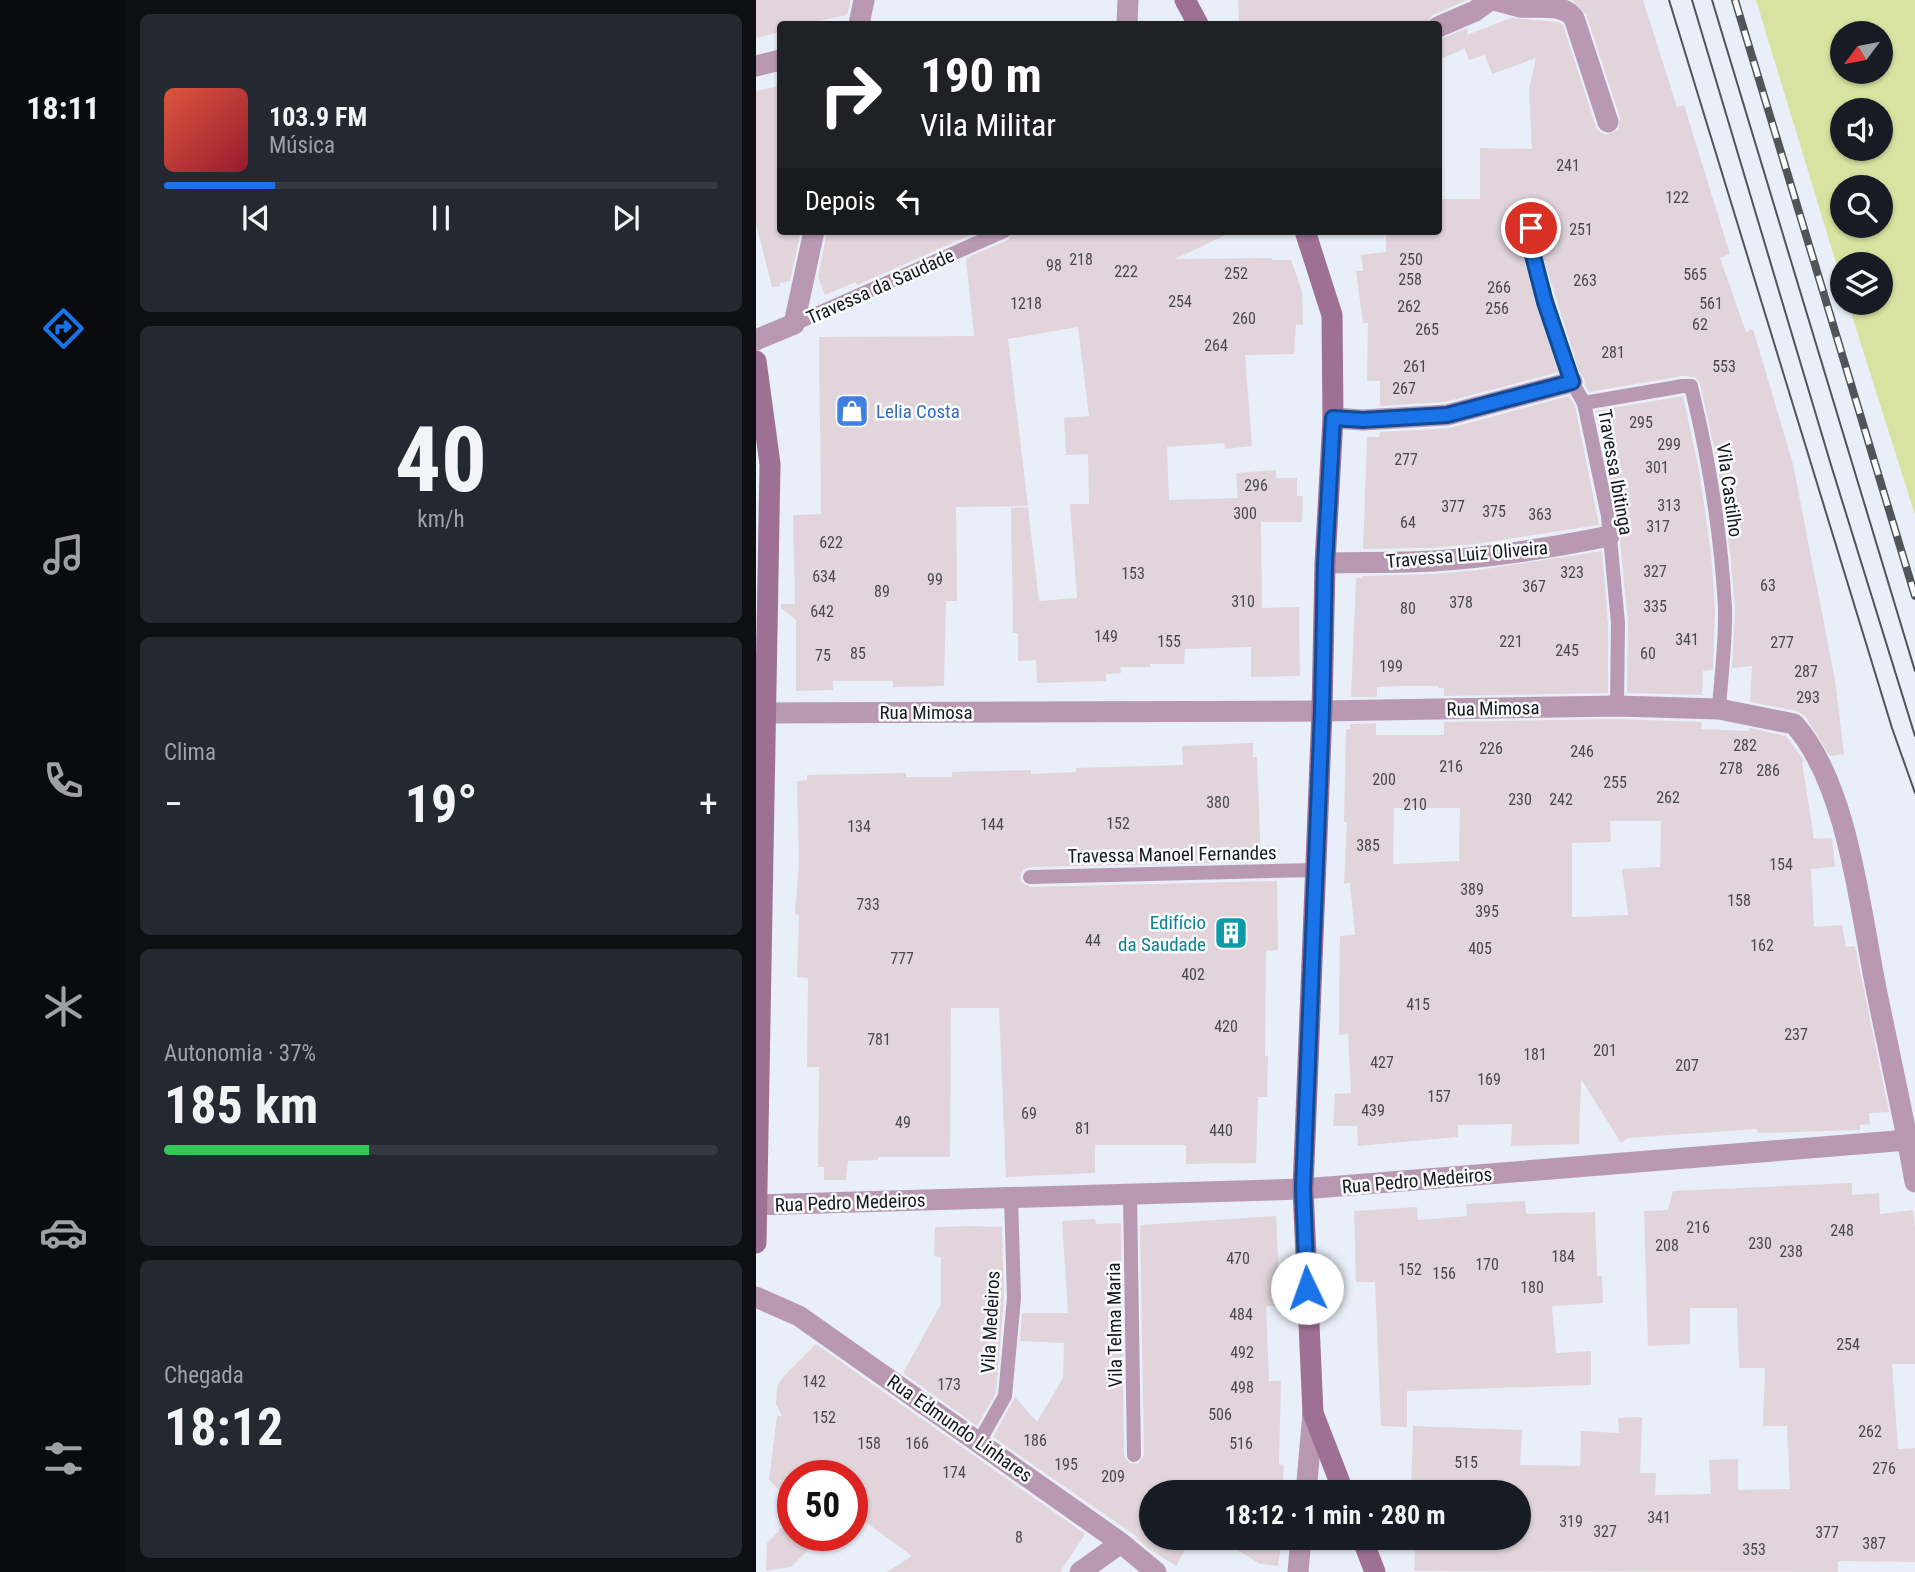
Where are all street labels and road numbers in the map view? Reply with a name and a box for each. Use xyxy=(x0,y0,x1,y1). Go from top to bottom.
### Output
street label: Travessa da Saudade xyxy=(803,244,958,329)
street label: Travessa Ibitinga xyxy=(1593,407,1638,537)
street label: Vila Castilho xyxy=(1712,442,1747,538)
street label: Travessa Luiz Oliveira xyxy=(1385,536,1549,573)
street label: Rua Mimosa xyxy=(1446,696,1540,721)
street label: Rua Mimosa xyxy=(879,701,973,724)
street label: Travessa Manoel Fernandes xyxy=(1067,841,1277,868)
street label: Rua Pedro Medeiros xyxy=(1341,1162,1493,1199)
street label: Rua Pedro Medeiros xyxy=(774,1188,926,1217)
street label: Vila Telma Maria xyxy=(1102,1262,1127,1388)
street label: Vila Medeiros xyxy=(976,1270,1005,1374)
street label: Rua Edmundo Linhares xyxy=(883,1370,1037,1487)

